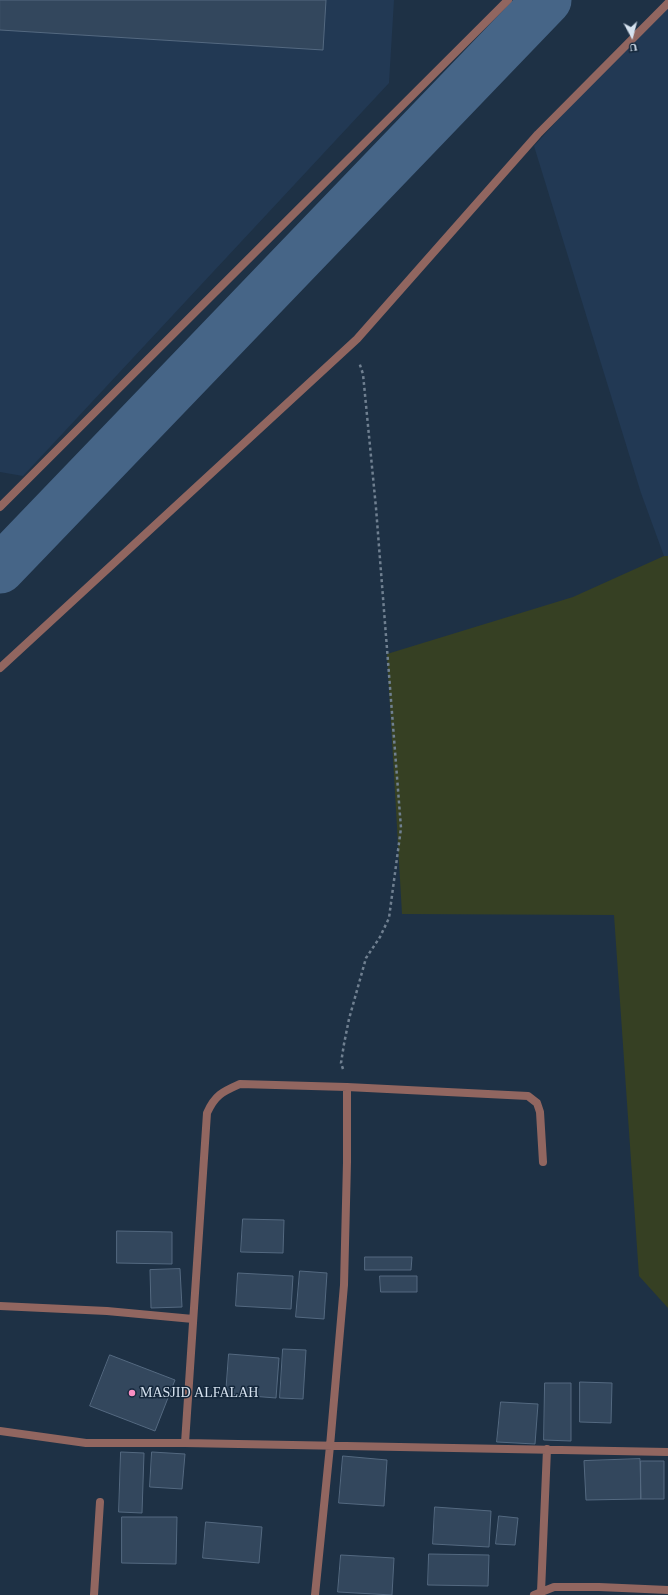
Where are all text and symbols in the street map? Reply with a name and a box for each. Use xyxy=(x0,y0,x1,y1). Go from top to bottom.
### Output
north arrow xyxy=(612,16,652,56)
text: U xyxy=(629,41,638,54)
place label: MASJID ALFALAH xyxy=(140,1385,258,1401)
marker: MASJID ALFALAH xyxy=(127,1388,137,1398)

